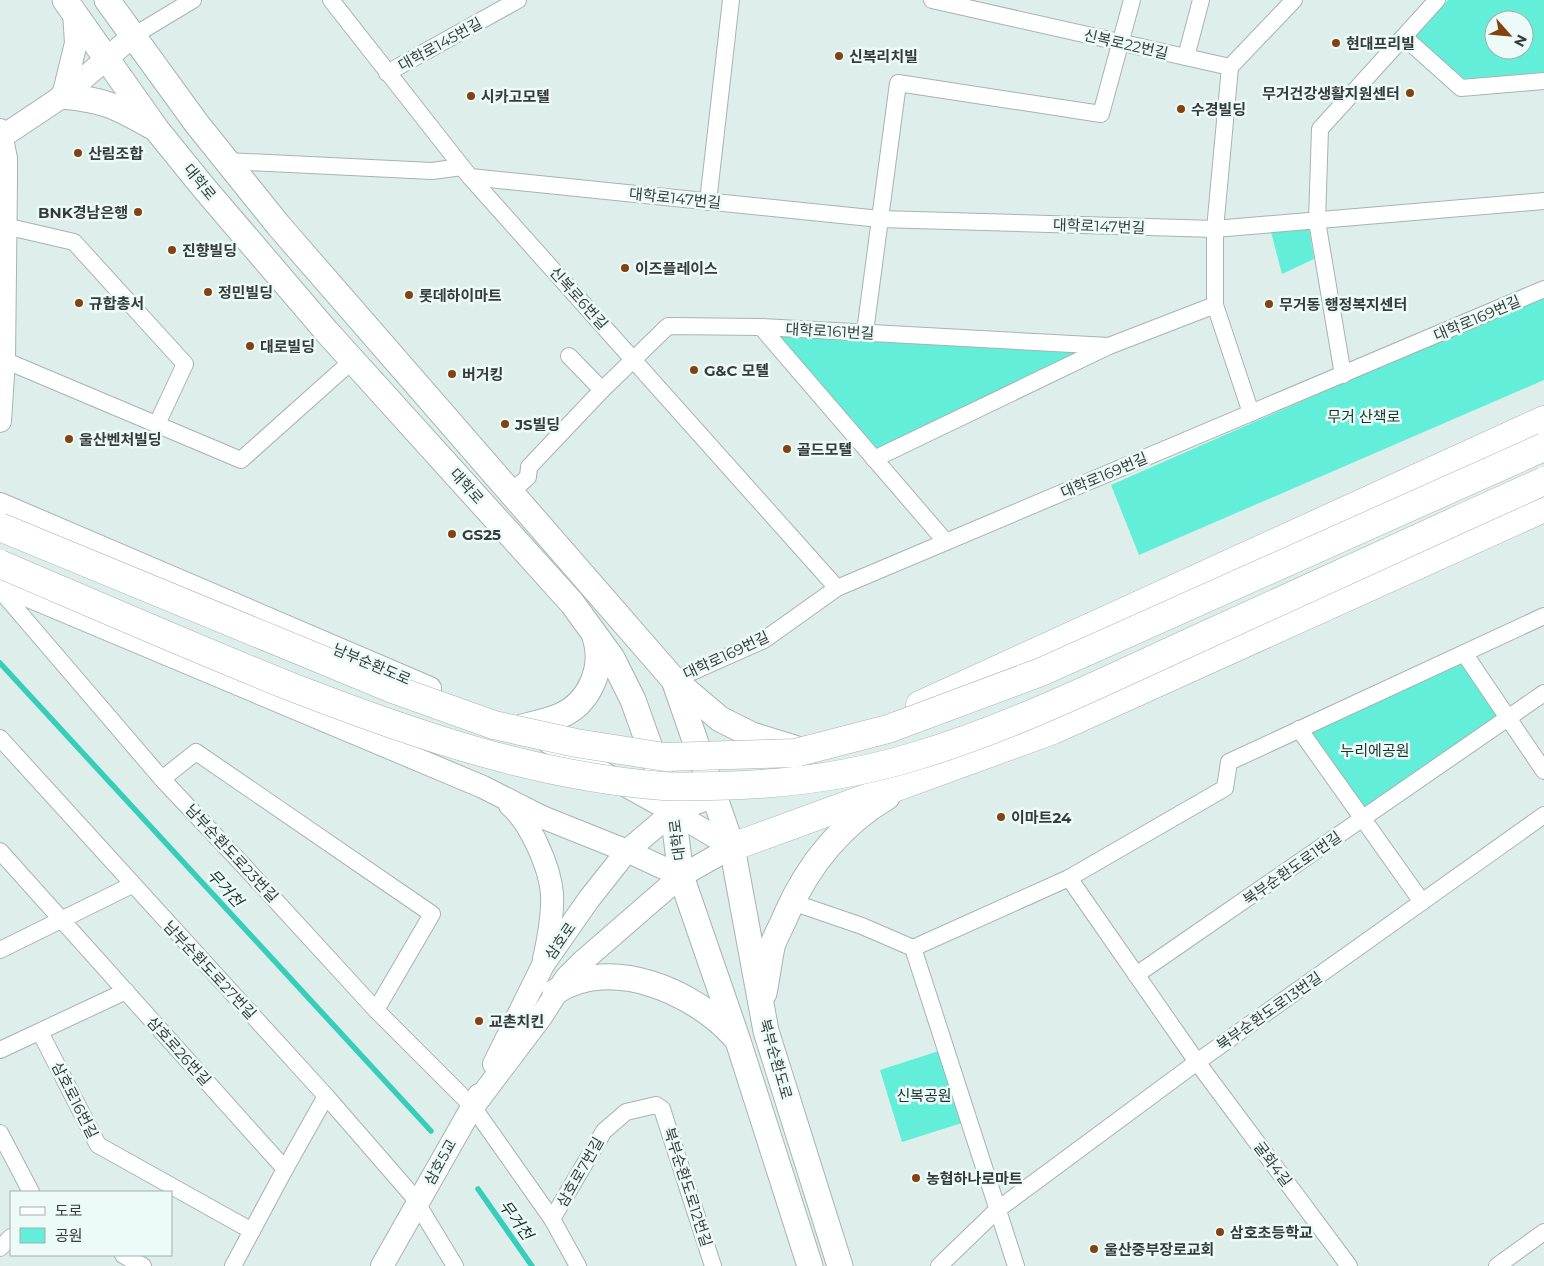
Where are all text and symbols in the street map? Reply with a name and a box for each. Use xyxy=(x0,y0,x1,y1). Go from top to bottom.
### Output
north arrow xyxy=(1484,10,1534,60)
street label: 대학로145번길 xyxy=(395,13,485,75)
street label: 신복로22번길 xyxy=(1082,25,1170,63)
text: N xyxy=(1510,32,1531,50)
place label: 현대프리빌 xyxy=(1346,34,1415,53)
marker: 현대프리빌 xyxy=(1330,37,1342,49)
place label: 신복리치빌 xyxy=(849,47,918,66)
marker: 신복리치빌 xyxy=(833,50,845,62)
place label: 무거건강생활지원센터 xyxy=(1262,84,1400,103)
place label: 시카고모텔 xyxy=(481,87,550,106)
marker: 무거건강생활지원센터 xyxy=(1404,87,1416,99)
marker: 시카고모텔 xyxy=(465,90,477,102)
place label: 수경빌딩 xyxy=(1191,100,1246,119)
marker: 수경빌딩 xyxy=(1175,103,1187,115)
place label: 산림조합 xyxy=(88,144,143,163)
marker: 산림조합 xyxy=(72,147,84,159)
street label: 대학로 xyxy=(180,160,220,204)
street label: 대학로147번길 xyxy=(628,184,722,212)
place label: BNK경남은행 xyxy=(38,203,128,222)
marker: BNK경남은행 xyxy=(132,206,144,218)
street label: 대학로147번길 xyxy=(1052,215,1146,237)
place label: 진향빌딩 xyxy=(182,241,237,260)
marker: 진향빌딩 xyxy=(166,244,178,256)
place label: 이즈플레이스 xyxy=(635,259,718,278)
marker: 이즈플레이스 xyxy=(619,262,631,274)
street label: 신복로6번길 xyxy=(546,263,612,333)
place label: 정민빌딩 xyxy=(218,283,273,302)
marker: 정민빌딩 xyxy=(202,286,214,298)
place label: 롯데하이마트 xyxy=(419,286,502,305)
marker: 롯데하이마트 xyxy=(403,289,415,301)
street label: 대학로169번길 xyxy=(1431,291,1523,345)
place label: 규합총서 xyxy=(89,294,144,313)
place label: 무거동 행정복지센터 xyxy=(1279,295,1407,314)
marker: 규합총서 xyxy=(73,297,85,309)
marker: 무거동 행정복지센터 xyxy=(1263,298,1275,310)
street label: 대학로161번길 xyxy=(785,319,875,343)
place label: 대로빌딩 xyxy=(260,337,315,356)
marker: 대로빌딩 xyxy=(244,340,256,352)
place label: G&C 모텔 xyxy=(704,361,769,380)
marker: G&C 모텔 xyxy=(688,364,700,376)
place label: 버거킹 xyxy=(462,365,503,384)
marker: 버거킹 xyxy=(446,368,458,380)
park label: 무거 산책로 xyxy=(1328,407,1400,426)
place label: JS빌딩 xyxy=(514,415,560,434)
marker: JS빌딩 xyxy=(499,418,511,430)
place label: 울산벤처빌딩 xyxy=(79,430,162,449)
marker: 울산벤처빌딩 xyxy=(63,433,75,445)
place label: 골드모텔 xyxy=(797,440,852,459)
marker: 골드모텔 xyxy=(781,443,793,455)
street label: 대학로169번길 xyxy=(1058,448,1150,502)
street label: 대학로 xyxy=(446,464,488,508)
place label: GS25 xyxy=(462,525,501,544)
marker: GS25 xyxy=(446,528,458,540)
street label: 대학로169번길 xyxy=(680,627,772,683)
street label: 남부순환도로 xyxy=(330,639,414,689)
park label: 누리에공원 xyxy=(1340,741,1410,760)
street label: 남부순환도로23번길 xyxy=(182,800,282,906)
place label: 이마트24 xyxy=(1011,808,1072,827)
marker: 이마트24 xyxy=(995,811,1007,823)
street label: 대학로 xyxy=(665,818,689,862)
street label: 북부순환도로1번길 xyxy=(1239,827,1345,909)
water label: 무거천 xyxy=(203,865,249,912)
street label: 남부순환도로27번길 xyxy=(159,917,261,1023)
street label: 삼호로 xyxy=(540,919,580,963)
street label: 북부순환도로13번길 xyxy=(1213,968,1325,1054)
street label: 삼호로26번길 xyxy=(143,1012,215,1090)
place label: 교촌치킨 xyxy=(489,1012,544,1031)
marker: 교촌치킨 xyxy=(473,1015,485,1027)
street label: 북부순환도로 xyxy=(755,1017,797,1101)
street label: 삼호로16번길 xyxy=(48,1058,102,1142)
park label: 신복공원 xyxy=(896,1086,952,1105)
street label: 북부순환도로12번길 xyxy=(660,1125,716,1249)
street label: 삼호로7번길 xyxy=(552,1134,608,1210)
street label: 삼호5교 xyxy=(420,1136,460,1188)
street label: 굴화4길 xyxy=(1250,1138,1296,1190)
place label: 농협하나로마트 xyxy=(926,1169,1023,1188)
marker: 농협하나로마트 xyxy=(910,1172,922,1184)
legend xyxy=(10,1191,172,1256)
water label: 무거천 xyxy=(495,1197,538,1245)
text: 도로 xyxy=(55,1201,83,1220)
place label: 삼호초등학교 xyxy=(1230,1223,1313,1242)
text: 공원 xyxy=(55,1226,83,1245)
marker: 삼호초등학교 xyxy=(1214,1226,1226,1238)
place label: 울산중부장로교회 xyxy=(1104,1240,1214,1259)
marker: 울산중부장로교회 xyxy=(1088,1243,1100,1255)

